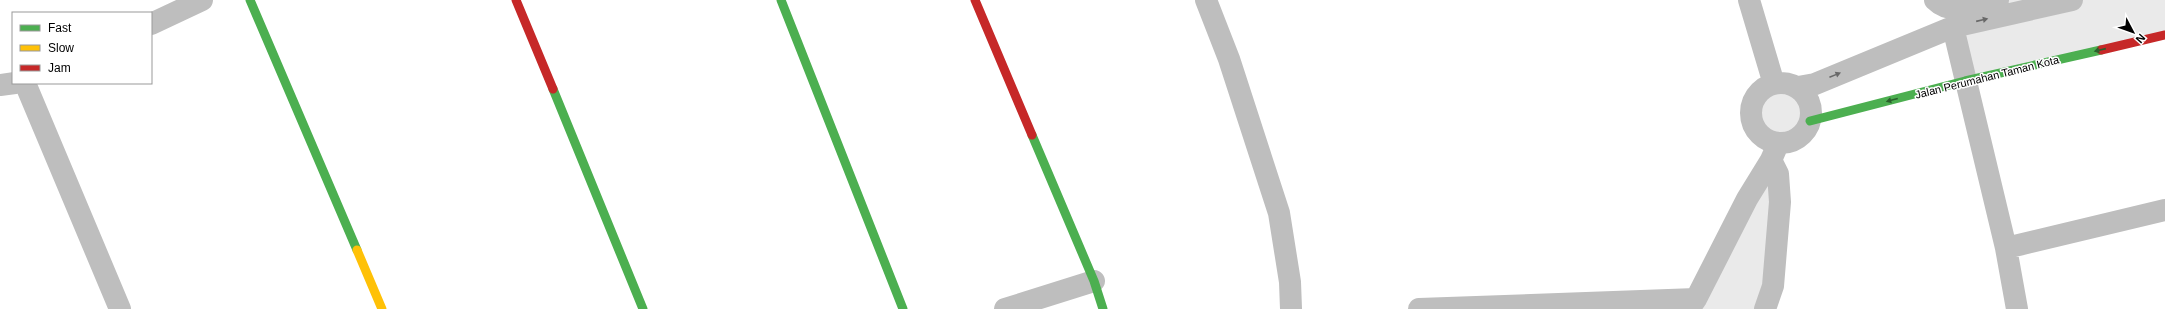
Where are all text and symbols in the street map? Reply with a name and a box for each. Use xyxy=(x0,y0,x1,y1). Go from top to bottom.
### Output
legend xyxy=(12,12,152,84)
north arrow xyxy=(2113,12,2153,52)
one-way arrow xyxy=(1976,17,1989,23)
text: Fast xyxy=(48,21,72,35)
text: N xyxy=(2133,32,2148,46)
text: Slow xyxy=(48,41,74,55)
one-way arrow xyxy=(2094,47,2106,53)
street label: Jalan Perumahan Taman Kota xyxy=(1914,53,2061,101)
text: Jam xyxy=(48,61,71,75)
one-way arrow xyxy=(1829,72,1841,78)
one-way arrow xyxy=(1885,97,1897,103)

